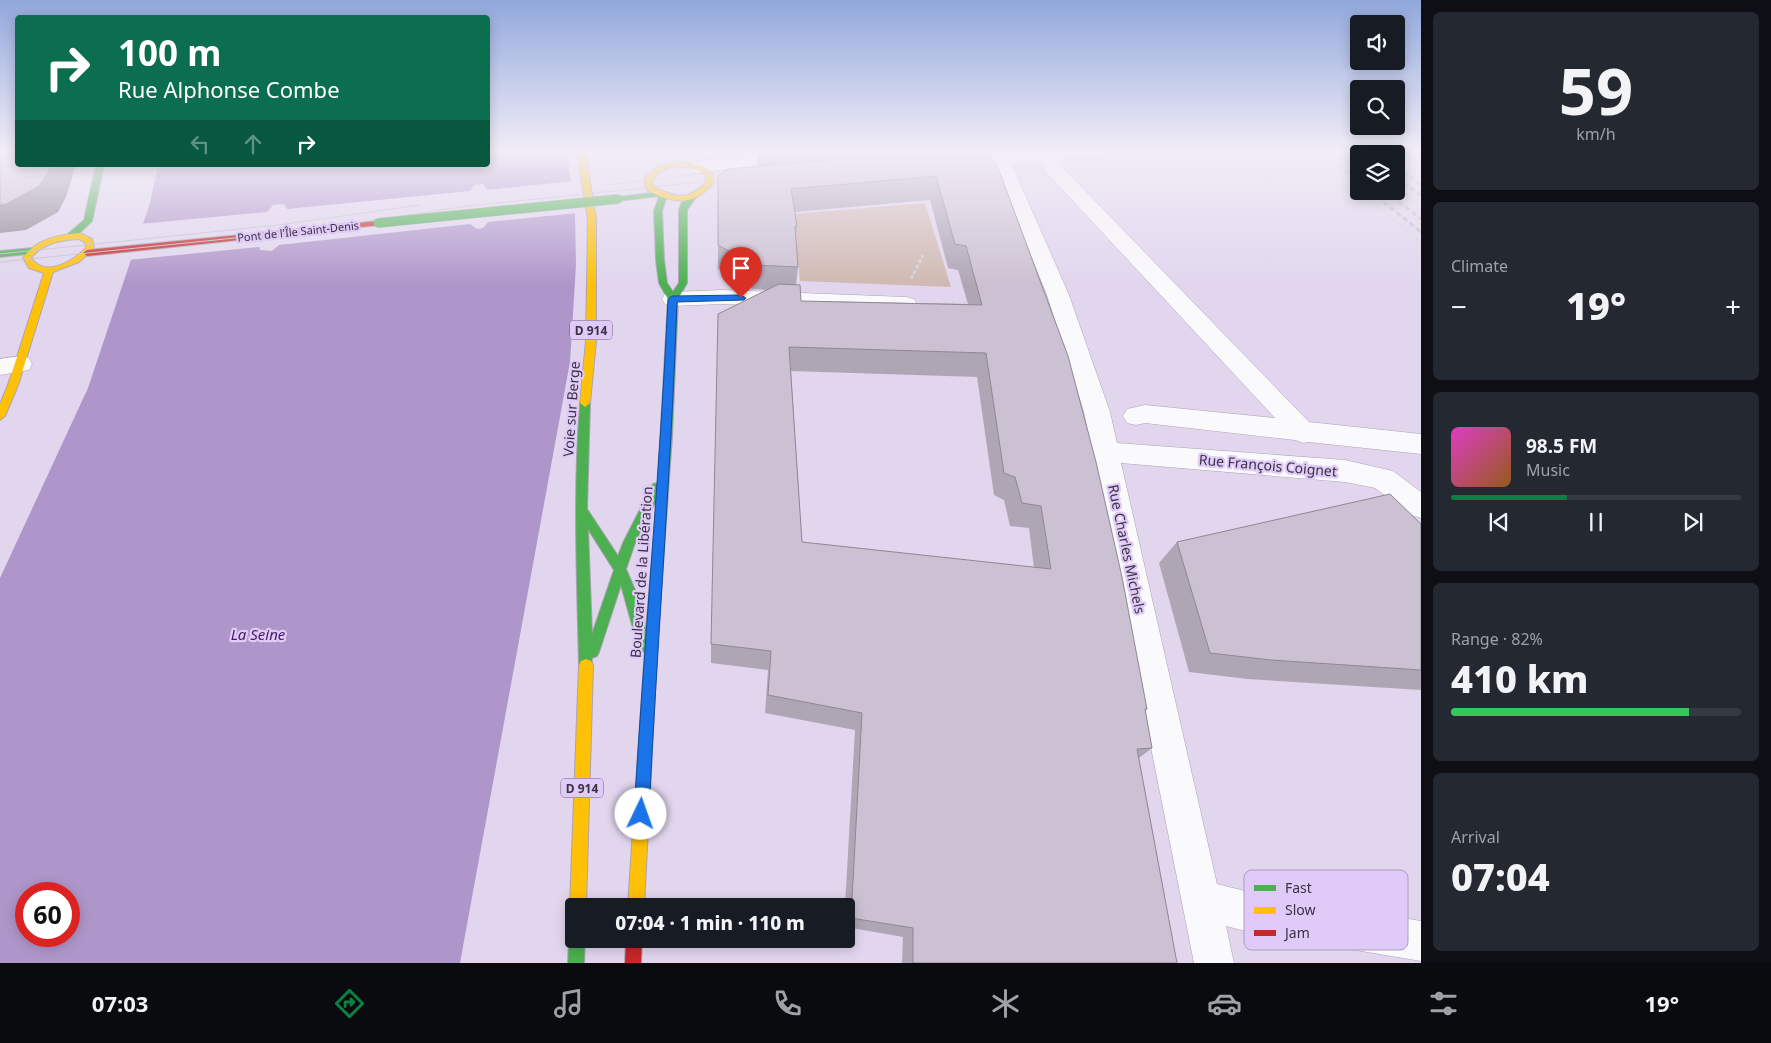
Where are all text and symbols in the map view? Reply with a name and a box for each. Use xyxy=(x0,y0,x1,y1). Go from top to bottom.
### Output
map controls xyxy=(1350,15,1405,200)
button: sound xyxy=(1350,15,1405,70)
text: 100 m xyxy=(118,29,221,76)
icon: right xyxy=(35,35,100,100)
text: 59 xyxy=(1559,46,1633,134)
text: Rue Alphonse Combe xyxy=(118,74,340,104)
button: search xyxy=(1350,80,1405,135)
text: km/h xyxy=(1576,123,1616,145)
icon: left xyxy=(186,130,214,158)
icon: ahead xyxy=(239,130,267,158)
icon: right xyxy=(292,130,320,158)
button: layers xyxy=(1350,145,1405,200)
street label: Pont de l'Île Saint-Denis xyxy=(236,217,360,245)
pin xyxy=(720,247,762,298)
icon: arrive xyxy=(727,254,755,282)
text: Climate xyxy=(1451,255,1508,277)
text: 19° xyxy=(1566,279,1626,331)
text: − xyxy=(1451,287,1467,325)
text: + xyxy=(1725,287,1741,325)
road number: D 914 xyxy=(570,320,612,340)
street label: Voie sur Berge xyxy=(558,361,584,457)
text: 98.5 FM xyxy=(1526,433,1597,459)
street label: Rue François Coignet xyxy=(1198,450,1338,480)
text: Music xyxy=(1526,459,1570,481)
street label: Rue Charles Michels xyxy=(1104,483,1150,616)
street label: Boulevard de la Libération xyxy=(626,486,656,658)
icon: previous xyxy=(1485,508,1513,536)
icon: pause xyxy=(1582,508,1610,536)
icon: next xyxy=(1679,508,1707,536)
water label: La Seine xyxy=(231,624,286,644)
text: Range · 82% xyxy=(1451,628,1543,650)
text: 410 km xyxy=(1451,652,1589,704)
road number: D 914 xyxy=(561,778,603,798)
position arrow xyxy=(614,787,666,839)
text: Arrival xyxy=(1451,826,1500,848)
text: 07:04 xyxy=(1451,850,1550,902)
legend xyxy=(1244,870,1408,950)
text: Fast xyxy=(1285,878,1312,897)
speed limit sign: 60 xyxy=(15,882,80,947)
text: Slow xyxy=(1285,900,1316,919)
text: 07:04 · 1 min · 110 m xyxy=(615,910,805,936)
text: Jam xyxy=(1283,923,1310,942)
icon: directions xyxy=(332,986,367,1021)
icon: music xyxy=(551,986,586,1021)
icon: phone xyxy=(770,986,805,1021)
icon: climate xyxy=(988,986,1023,1021)
icon: car xyxy=(1207,986,1242,1021)
icon: filters xyxy=(1426,986,1461,1021)
text: 07:03 xyxy=(92,988,148,1018)
text: 19° xyxy=(1645,988,1679,1018)

